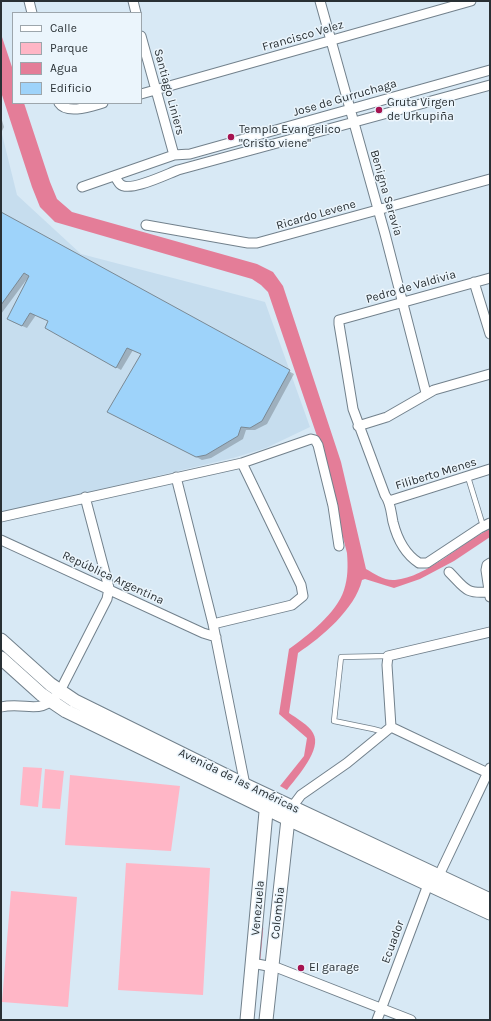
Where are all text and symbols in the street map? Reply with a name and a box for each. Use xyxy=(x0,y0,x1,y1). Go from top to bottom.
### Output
legend xyxy=(12,12,142,104)
street label: Francisco Velez xyxy=(261,18,345,54)
text: Calle xyxy=(50,21,77,35)
text: Parque xyxy=(50,41,88,55)
street label: Santiago Liniers xyxy=(151,47,187,137)
text: Agua xyxy=(50,61,78,75)
street label: Jose de Gurruchaga xyxy=(291,76,399,120)
text: Edificio xyxy=(50,81,91,95)
place label: Gruta Virgen de Urkupiña xyxy=(387,96,455,124)
marker: Gruta Virgen de Urkupiña xyxy=(374,105,384,115)
place label: Templo Evangelico "Cristo viene" xyxy=(239,123,341,151)
marker: Templo Evangelico "Cristo viene" xyxy=(226,132,236,142)
street label: Benigna Saravia xyxy=(367,148,405,238)
street label: Ricardo Levene xyxy=(275,197,357,233)
street label: Pedro de Valdivia xyxy=(364,267,458,307)
street label: Filiberto Menes xyxy=(394,455,478,493)
street label: República Argentina xyxy=(60,548,166,608)
street label: Avenida de las Américas xyxy=(176,745,302,817)
street label: Venezuela xyxy=(248,880,268,936)
street label: Colombia xyxy=(268,886,288,940)
street label: Ecuador xyxy=(379,918,407,966)
place label: El garage xyxy=(309,961,359,975)
marker: El garage xyxy=(296,963,306,973)

